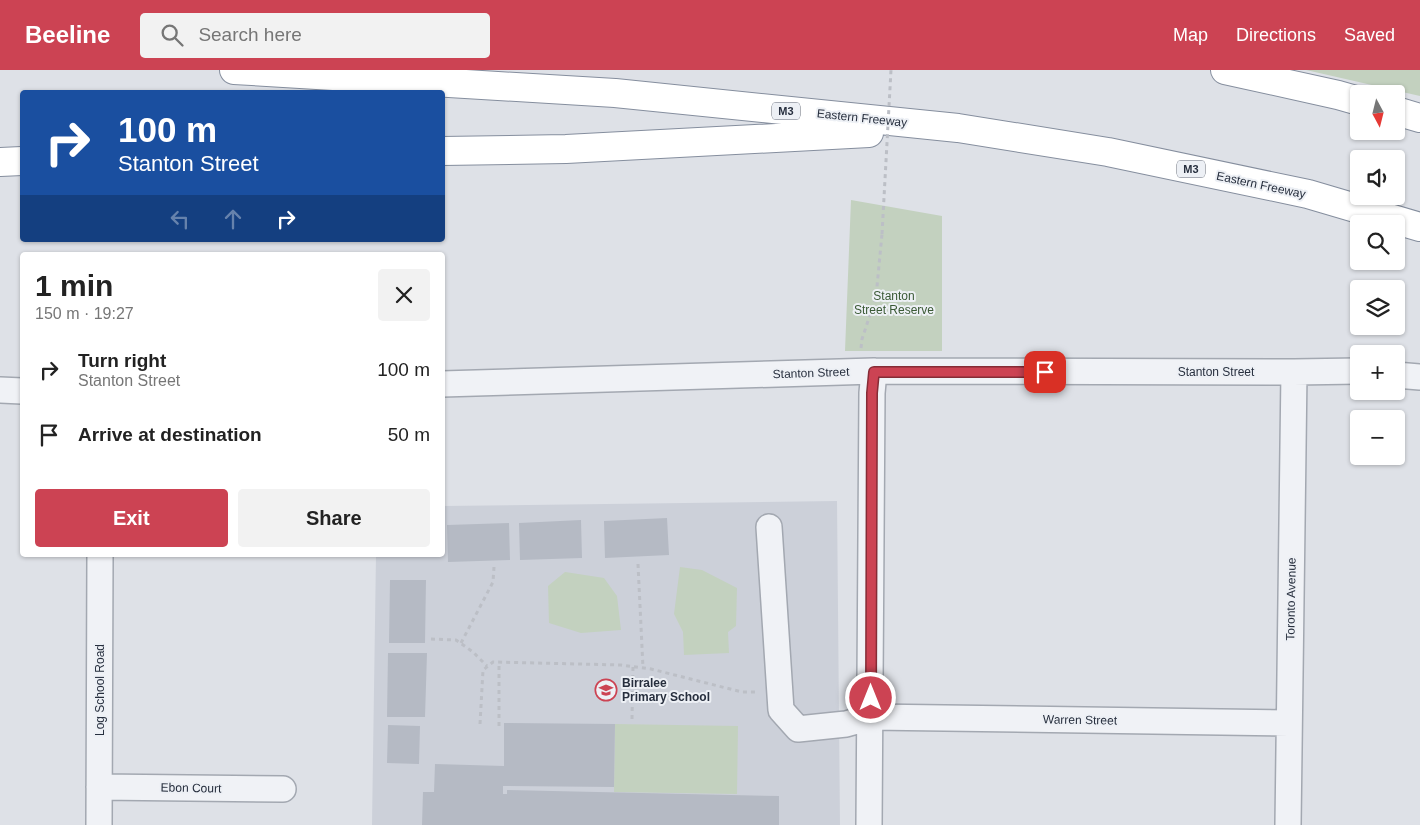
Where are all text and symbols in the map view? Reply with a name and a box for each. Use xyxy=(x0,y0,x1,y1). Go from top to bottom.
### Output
search box xyxy=(140,13,490,58)
text: Beeline xyxy=(25,21,110,48)
icon: search xyxy=(158,21,186,49)
text: Search here xyxy=(198,24,302,45)
text: Map xyxy=(1173,25,1208,45)
text: Directions xyxy=(1236,25,1316,45)
text: Saved xyxy=(1344,25,1395,45)
north arrow xyxy=(1350,85,1405,140)
map controls xyxy=(1350,85,1405,465)
road number: M3 xyxy=(772,102,800,119)
street label: Eastern Freeway xyxy=(816,106,908,130)
icon: right xyxy=(35,110,100,175)
text: 100 m xyxy=(118,110,217,149)
button: sound xyxy=(1350,150,1405,205)
text: Stanton Street xyxy=(118,151,259,176)
road number: M3 xyxy=(1177,160,1205,178)
street label: Eastern Freeway xyxy=(1215,169,1307,201)
icon: left xyxy=(166,205,194,233)
icon: ahead xyxy=(219,205,247,233)
icon: right xyxy=(272,205,300,233)
button: search xyxy=(1350,215,1405,270)
text: 1 min xyxy=(35,269,113,302)
button: close xyxy=(378,269,430,321)
button: layers xyxy=(1350,280,1405,335)
park label: Stanton Street Reserve xyxy=(854,289,934,317)
text: 150 m · 19:27 xyxy=(35,305,134,322)
button: + xyxy=(1350,345,1405,400)
text: Turn right xyxy=(78,350,166,371)
pin xyxy=(1024,351,1066,393)
icon: right xyxy=(35,356,63,384)
icon: arrive xyxy=(1031,358,1059,386)
text: 100 m xyxy=(377,359,430,380)
street label: Stanton Street xyxy=(772,365,850,381)
street label: Stanton Street xyxy=(1178,365,1255,379)
text: Stanton Street xyxy=(78,372,180,389)
button: − xyxy=(1350,410,1405,465)
icon: arrive xyxy=(35,421,63,449)
text: Arrive at destination xyxy=(78,424,262,445)
text: 50 m xyxy=(388,424,430,445)
button: Exit xyxy=(35,489,228,547)
button: Share xyxy=(238,489,430,547)
street label: Toronto Avenue xyxy=(1283,557,1299,641)
street label: Log School Road xyxy=(93,644,107,736)
position arrow xyxy=(844,671,896,723)
place label: Birralee Primary School xyxy=(622,676,710,704)
school or university icon: Birralee Primary School xyxy=(594,678,618,702)
street label: Warren Street xyxy=(1043,712,1118,728)
street label: Ebon Court xyxy=(161,780,222,796)

